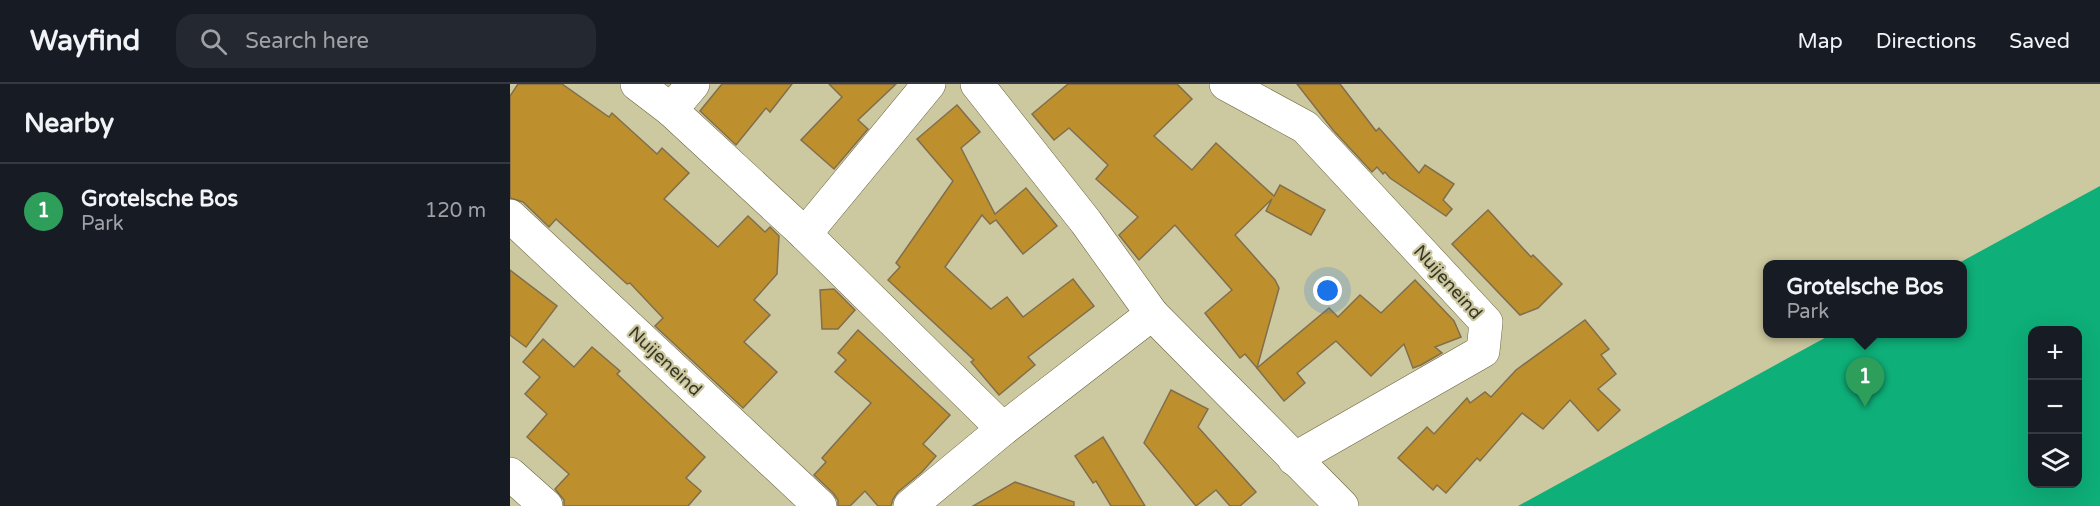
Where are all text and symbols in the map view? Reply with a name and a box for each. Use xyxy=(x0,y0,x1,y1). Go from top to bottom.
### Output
search box xyxy=(176,14,596,68)
text: Wayfind xyxy=(30,24,140,58)
icon: search xyxy=(197,25,230,58)
text: Search here xyxy=(245,28,369,54)
text: Map xyxy=(1797,29,1843,54)
text: Directions xyxy=(1876,29,1976,54)
text: Saved xyxy=(2009,29,2070,54)
text: Nearby xyxy=(24,108,114,139)
text: Grotelsche Bos xyxy=(81,186,238,212)
text: 1 xyxy=(37,199,50,223)
text: 120 m xyxy=(425,199,486,223)
text: Park xyxy=(81,212,124,236)
street label: Nuijeneind xyxy=(1409,240,1487,324)
popup xyxy=(1763,260,1967,338)
text: Grotelsche Bos xyxy=(1786,274,1944,300)
your location xyxy=(1313,276,1342,305)
text: Park xyxy=(1786,300,1829,324)
street label: Nuijeneind xyxy=(624,321,706,401)
map controls xyxy=(2028,326,2082,488)
button: + xyxy=(2028,326,2082,380)
pin: 1 xyxy=(1846,358,1884,407)
button: − xyxy=(2028,380,2082,434)
button: layers xyxy=(2028,434,2082,488)

